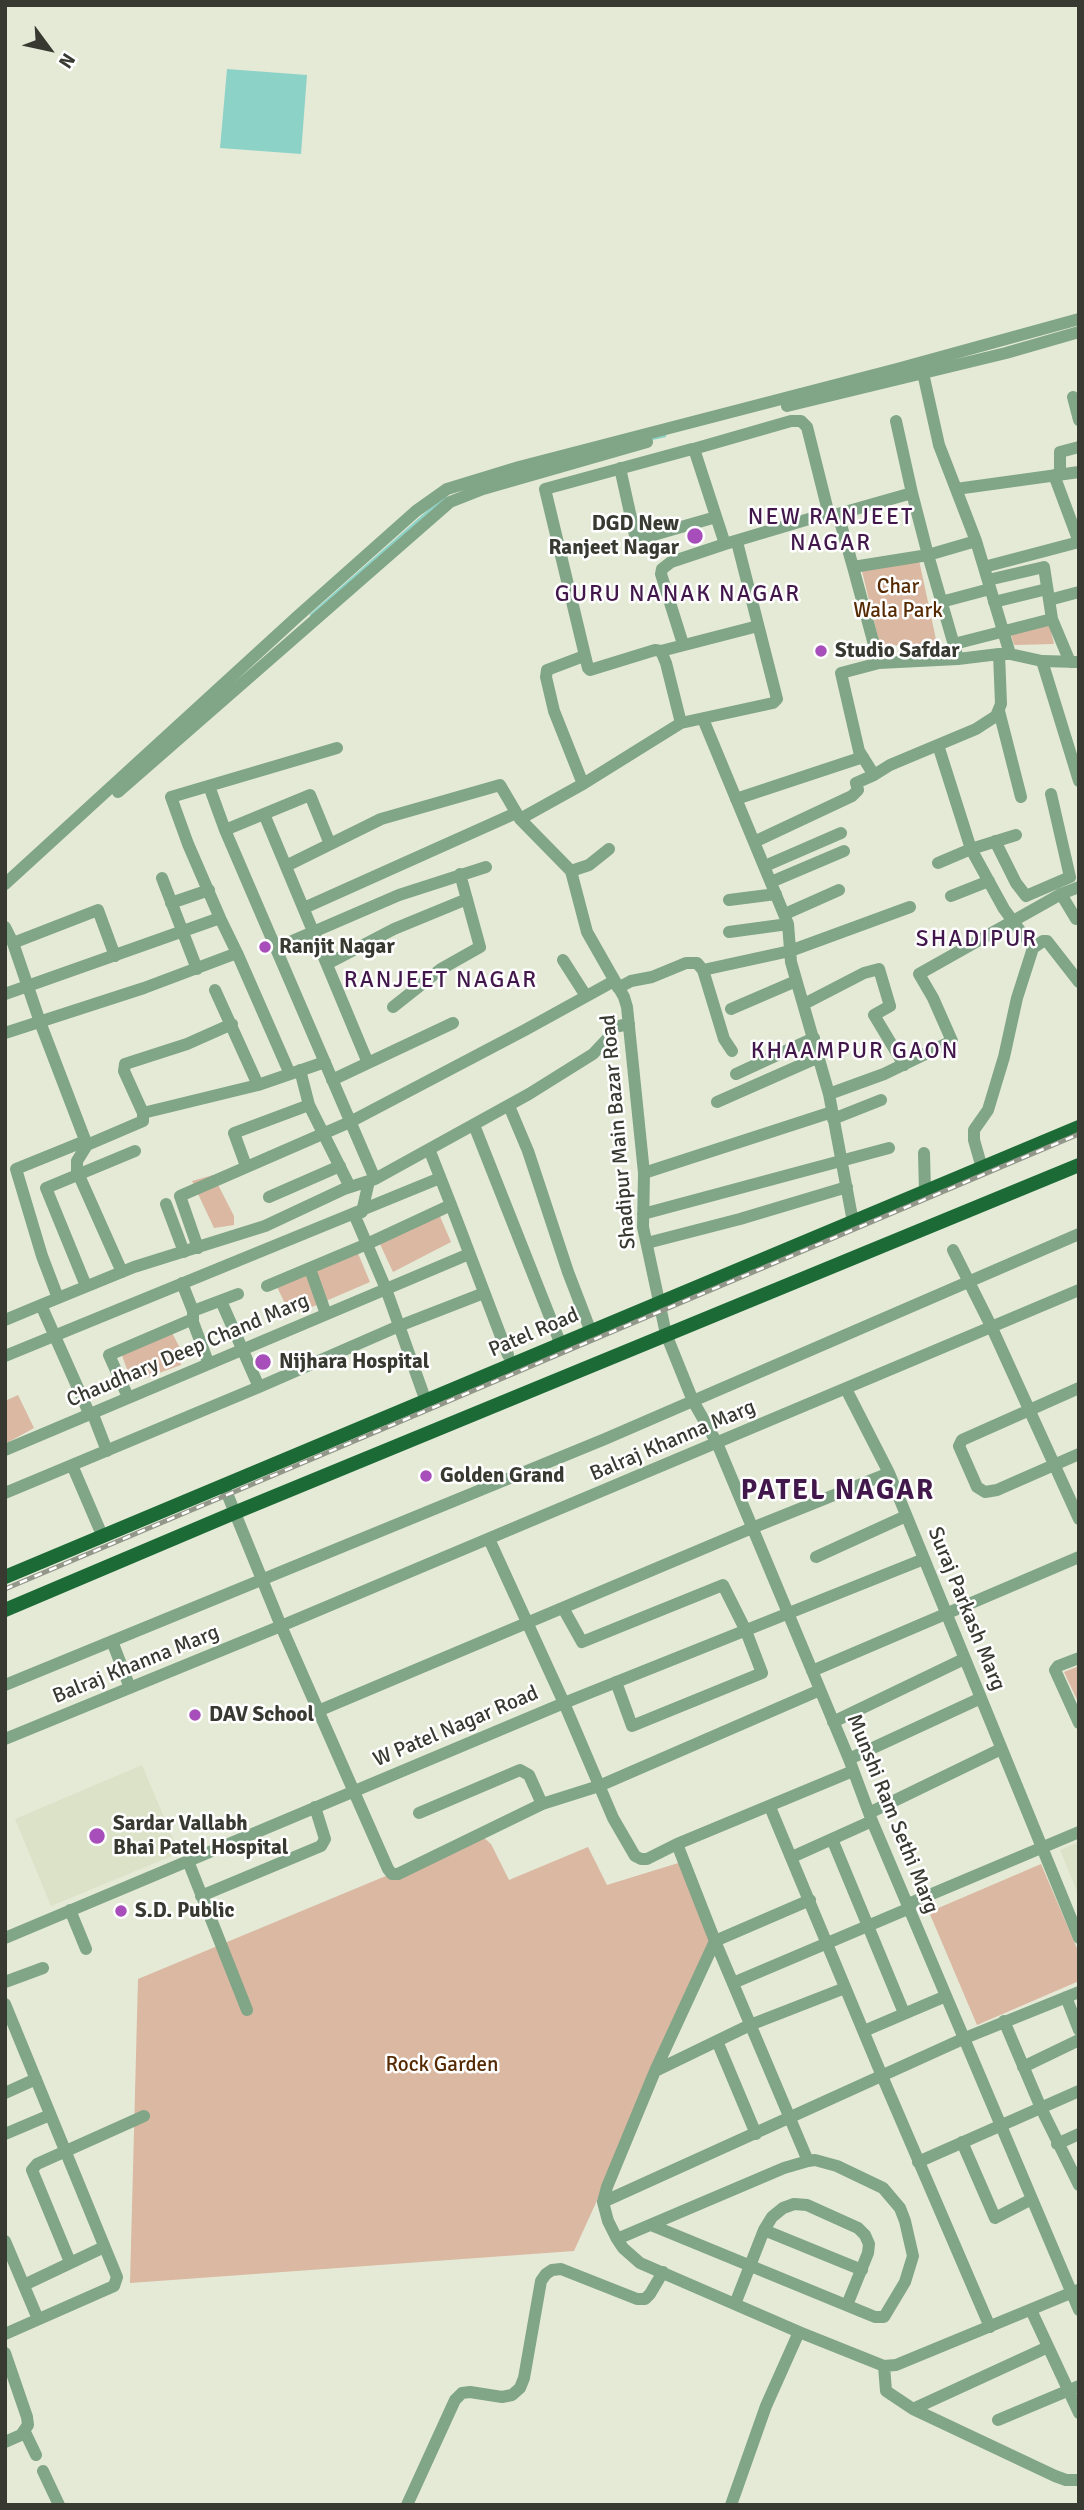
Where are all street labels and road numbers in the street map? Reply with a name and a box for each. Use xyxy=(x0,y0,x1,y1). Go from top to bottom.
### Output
street label: Shadipur Main Bazar Road xyxy=(596,1014,642,1250)
street label: Chaudhary Deep Chand Marg xyxy=(63,1288,313,1414)
street label: Patel Road xyxy=(485,1303,583,1363)
street label: Balraj Khanna Marg xyxy=(587,1395,759,1487)
street label: Suraj Parkash Marg xyxy=(922,1523,1010,1695)
street label: Balraj Khanna Marg xyxy=(49,1620,223,1710)
street label: W Patel Nagar Road xyxy=(370,1681,542,1773)
street label: Munshi Ram Sethi Marg xyxy=(840,1711,944,1917)

